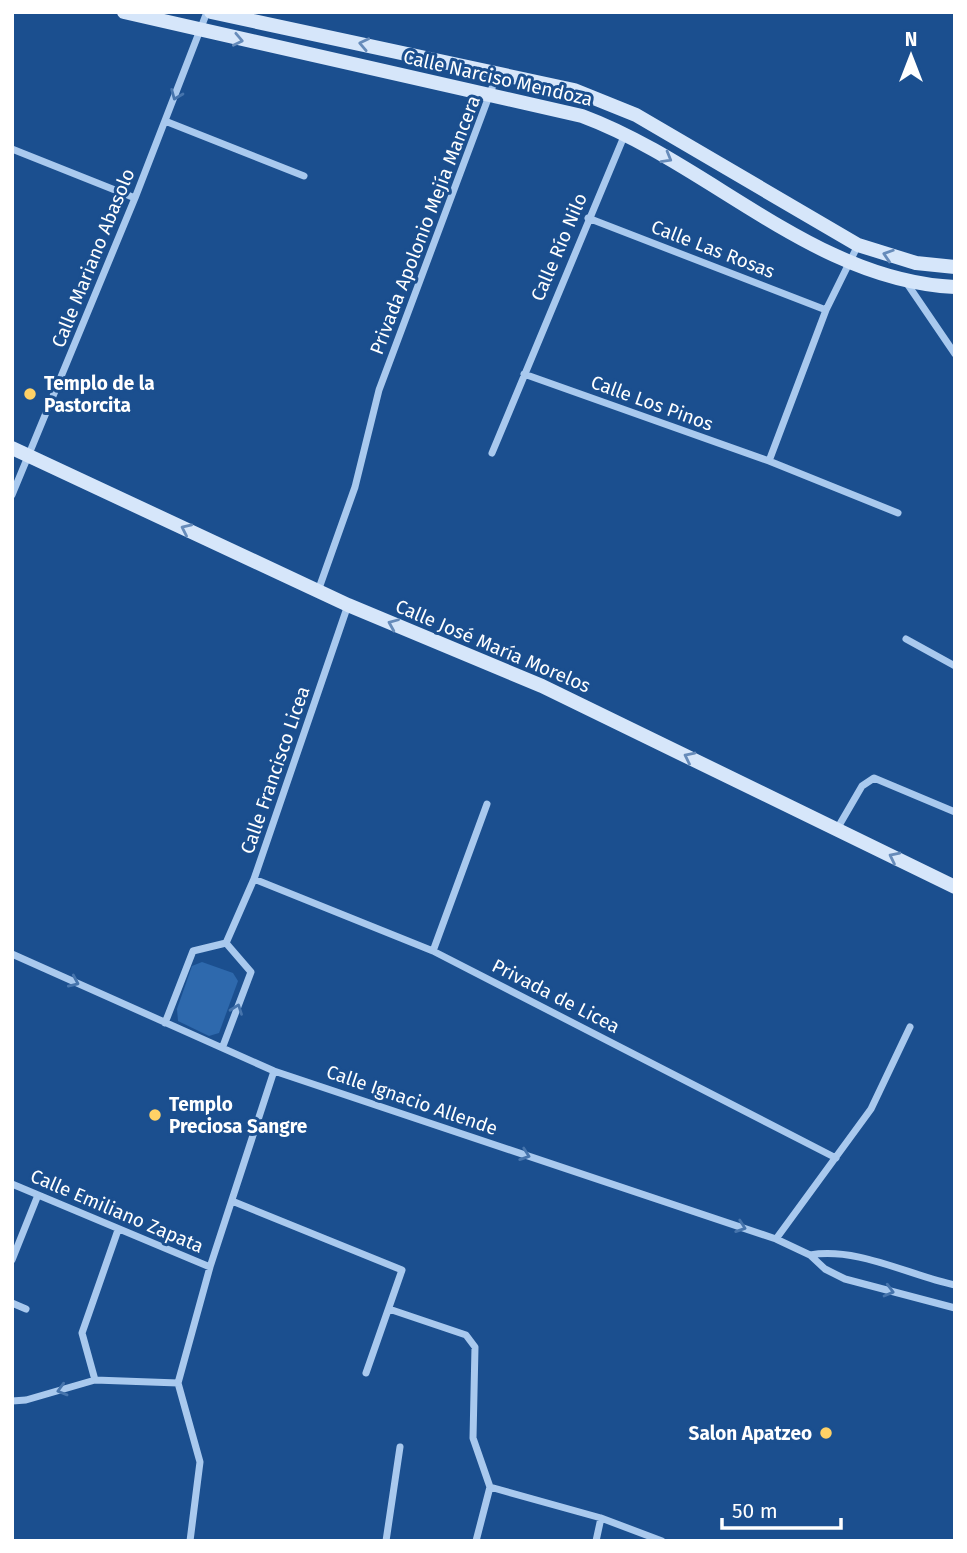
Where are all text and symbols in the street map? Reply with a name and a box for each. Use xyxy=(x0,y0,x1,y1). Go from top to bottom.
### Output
north arrow xyxy=(876,21,946,91)
text: N xyxy=(905,28,917,51)
one-way arrow xyxy=(232,31,244,46)
one-way arrow xyxy=(358,37,370,52)
street label: Calle Narciso Mendoza xyxy=(401,45,595,111)
one-way arrow xyxy=(170,89,184,101)
street label: Privada Apolonio Mejía Mancera xyxy=(365,92,485,358)
one-way arrow xyxy=(660,150,672,163)
street label: Calle Mariano Abasolo xyxy=(47,165,139,351)
street label: Calle Río Nilo xyxy=(526,190,592,304)
street label: Calle Las Rosas xyxy=(648,215,778,283)
one-way arrow xyxy=(882,249,895,263)
street label: Calle Los Pinos xyxy=(588,370,716,436)
place label: Templo de la Pastorcita xyxy=(44,372,155,417)
marker: Templo de la Pastorcita xyxy=(22,386,38,402)
one-way arrow xyxy=(181,523,193,537)
street label: Calle José María Morelos xyxy=(392,594,594,698)
one-way arrow xyxy=(387,618,399,632)
street label: Calle Francisco Licea xyxy=(235,683,315,857)
one-way arrow xyxy=(684,751,696,765)
one-way arrow xyxy=(889,852,901,866)
street label: Privada de Licea xyxy=(488,954,624,1038)
one-way arrow xyxy=(67,974,80,988)
one-way arrow xyxy=(229,1004,243,1016)
street label: Calle Ignacio Allende xyxy=(323,1060,501,1140)
place label: Templo Preciosa Sangre xyxy=(169,1093,307,1138)
marker: Templo Preciosa Sangre xyxy=(147,1107,163,1123)
one-way arrow xyxy=(518,1147,531,1161)
street label: Calle Emiliano Zapata xyxy=(27,1164,207,1258)
one-way arrow xyxy=(734,1219,746,1233)
one-way arrow xyxy=(883,1283,895,1297)
one-way arrow xyxy=(56,1381,68,1396)
place label: Salon Apatzeo xyxy=(689,1422,812,1445)
marker: Salon Apatzeo xyxy=(818,1425,834,1441)
scale bar xyxy=(722,1486,841,1530)
text: 50 m xyxy=(732,1498,778,1524)

